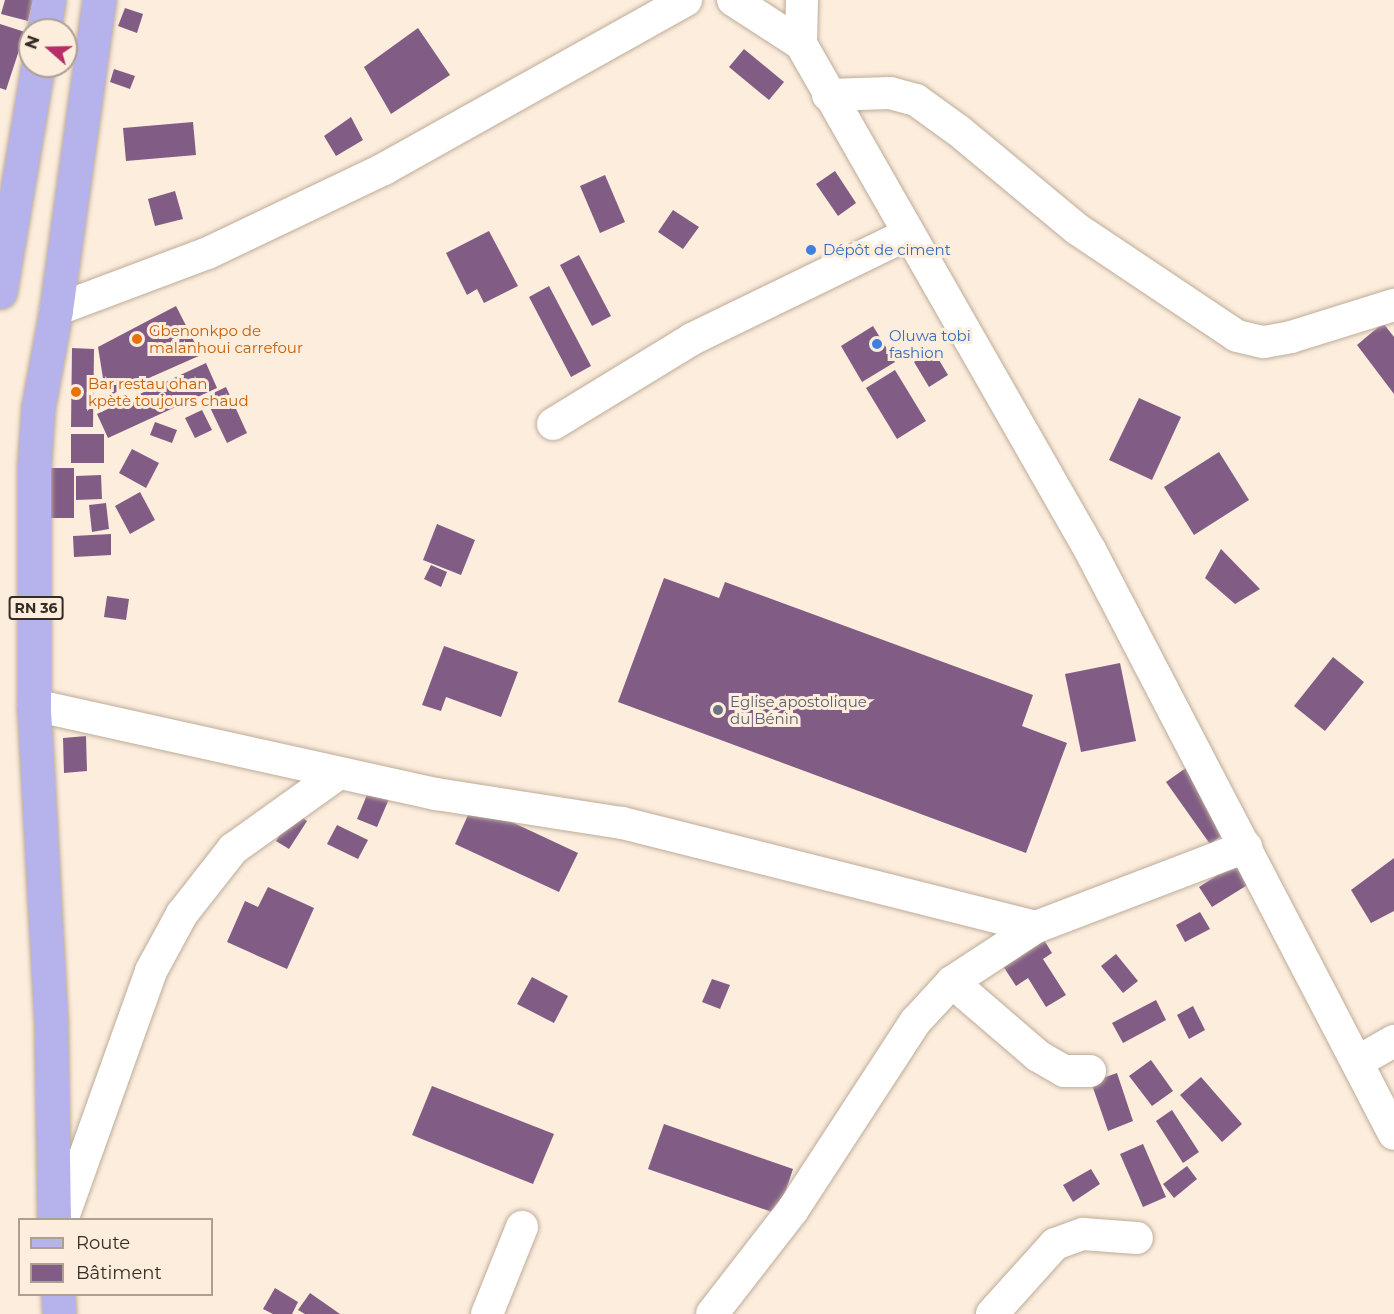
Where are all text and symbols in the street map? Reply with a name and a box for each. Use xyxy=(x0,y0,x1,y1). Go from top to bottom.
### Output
north arrow xyxy=(18,18,78,78)
text: N xyxy=(21,33,44,52)
place label: Dépôt de ciment xyxy=(823,241,951,259)
marker: Dépôt de ciment xyxy=(804,243,818,257)
place label: Gbenonkpo de malanhoui carrefour xyxy=(149,321,303,356)
place label: Oluwa tobi fashion xyxy=(889,326,971,361)
marker: Gbenonkpo de malanhoui carrefour xyxy=(130,332,144,346)
marker: Oluwa tobi fashion xyxy=(870,337,884,351)
place label: Bar restau ohan kpètè toujours chaud xyxy=(88,374,249,409)
marker: Bar restau ohan kpètè toujours chaud xyxy=(69,385,83,399)
road number: RN 36 xyxy=(8,597,64,619)
place label: Eglise apostolique du Bénin xyxy=(730,692,867,727)
marker: Eglise apostolique du Bénin xyxy=(711,703,725,717)
legend xyxy=(18,1218,213,1296)
text: Route xyxy=(76,1232,130,1254)
text: Bâtiment xyxy=(76,1262,162,1284)

